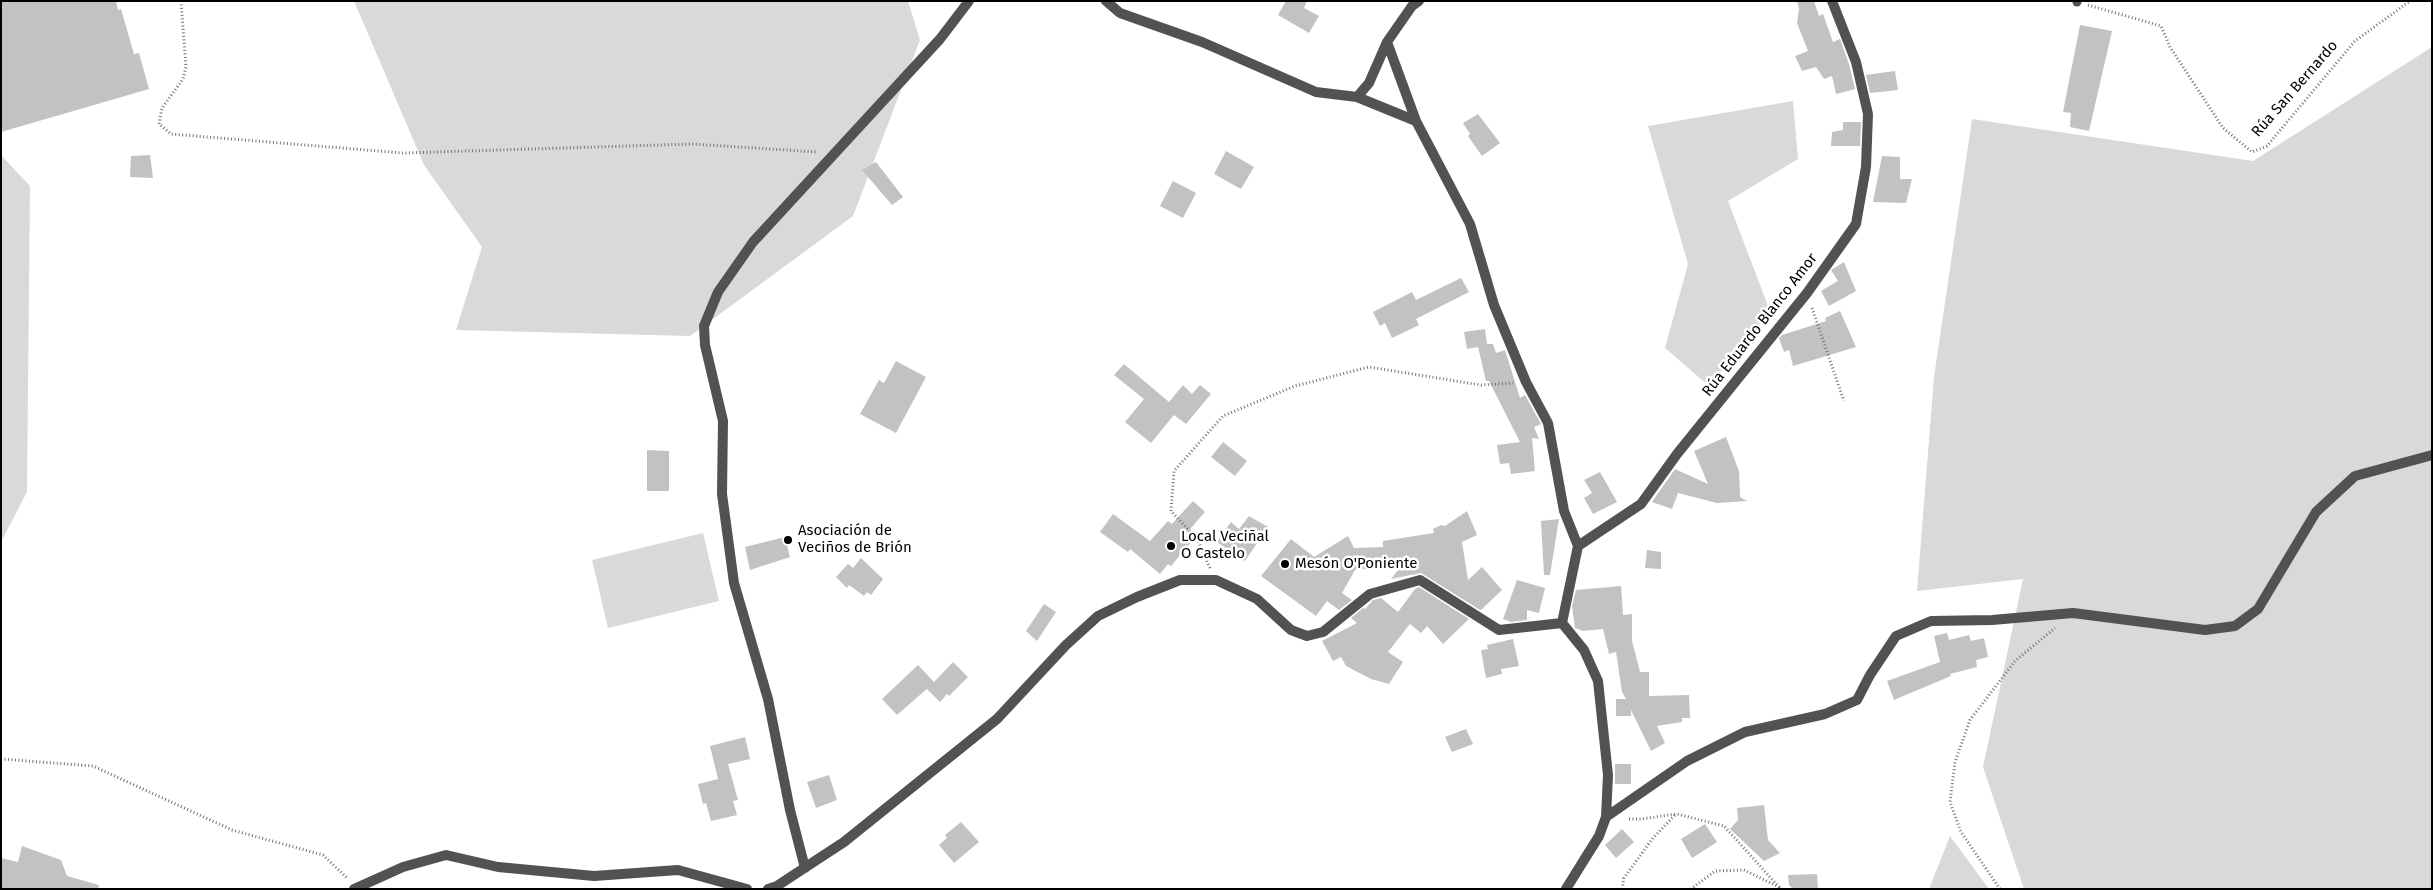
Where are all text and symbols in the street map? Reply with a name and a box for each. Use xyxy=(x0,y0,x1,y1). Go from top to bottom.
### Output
street label: Rúa San Bernardo xyxy=(2248,37,2342,141)
street label: Rúa Eduardo Blanco Amor xyxy=(1699,250,1821,400)
place label: Asociación de Veciños de Brión xyxy=(798,522,912,557)
place label: Local Veciñal O Castelo xyxy=(1181,528,1269,563)
marker: Asociación de Veciños de Brión xyxy=(782,534,794,546)
marker: Local Veciñal O Castelo xyxy=(1165,540,1177,552)
place label: Mesón O'Poniente xyxy=(1295,555,1417,573)
marker: Mesón O'Poniente xyxy=(1279,558,1291,570)

